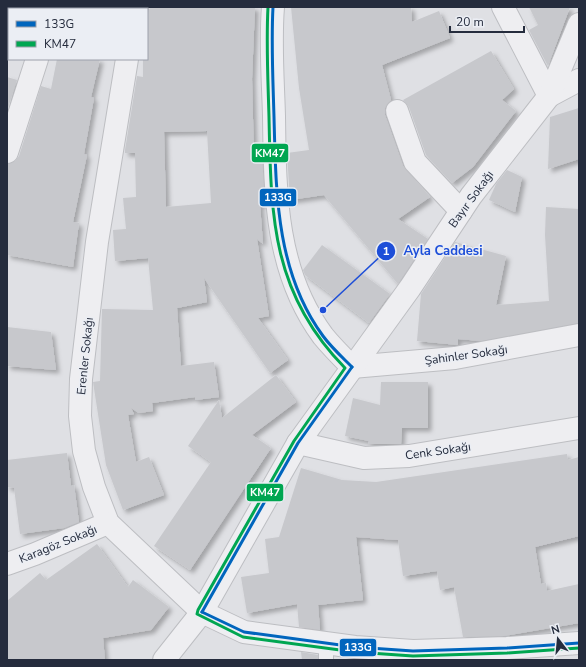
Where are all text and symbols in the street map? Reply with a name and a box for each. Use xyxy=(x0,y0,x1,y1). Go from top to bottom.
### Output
legend xyxy=(8,8,148,60)
scale bar xyxy=(450,8,524,34)
text: 20 m xyxy=(456,14,484,30)
text: 133G xyxy=(44,16,74,32)
text: KM47 xyxy=(44,36,76,52)
line badge: KM47 xyxy=(251,143,289,163)
text: KM47 xyxy=(255,146,285,161)
street label: Bayır Sokağı xyxy=(445,167,497,231)
line badge: 133G xyxy=(259,188,297,207)
text: 133G xyxy=(264,190,292,205)
callout: Ayla Caddesi xyxy=(376,238,491,263)
text: Ayla Caddesi xyxy=(404,242,482,260)
text: 1 xyxy=(382,243,390,259)
street label: Erenler Sokağı xyxy=(73,316,97,396)
street label: Şahinler Sokağı xyxy=(423,341,509,369)
street label: Cenk Sokağı xyxy=(404,438,472,464)
line badge: KM47 xyxy=(246,483,284,502)
text: KM47 xyxy=(250,485,280,500)
street label: Karagöz Sokağı xyxy=(17,521,99,567)
north arrow xyxy=(538,619,578,659)
text: N xyxy=(549,622,561,638)
line badge: 133G xyxy=(339,638,377,657)
text: 133G xyxy=(344,640,372,655)

